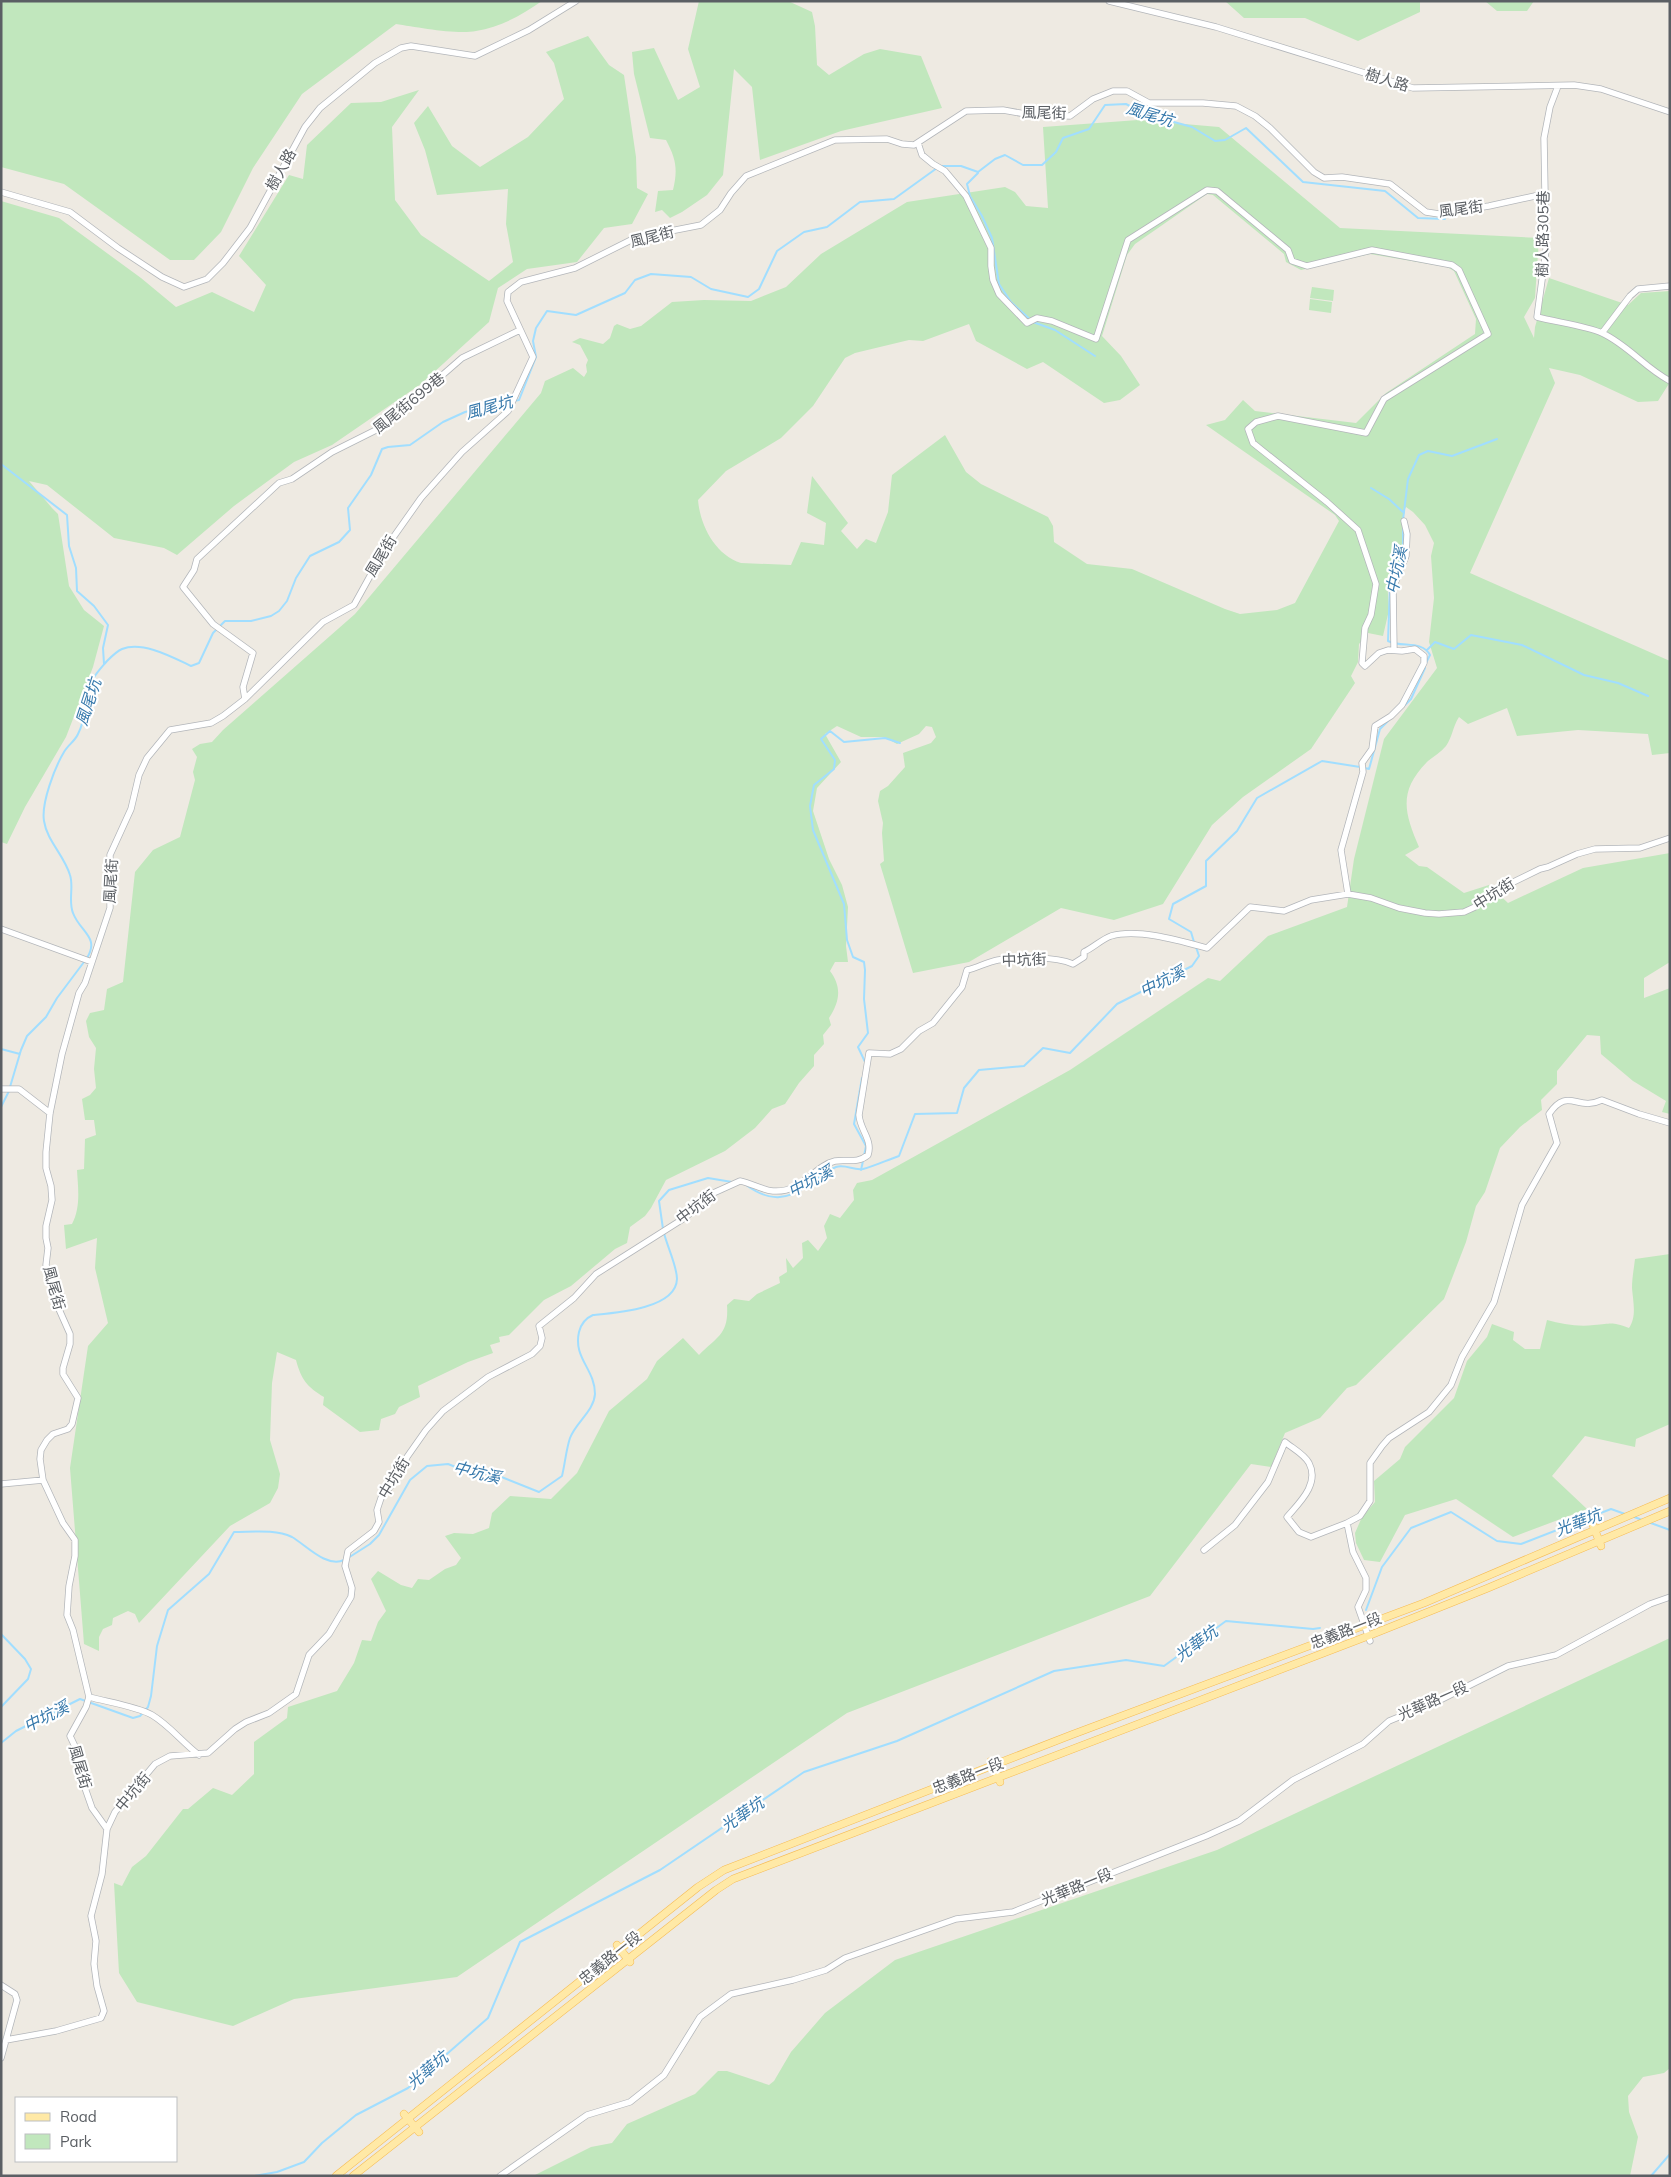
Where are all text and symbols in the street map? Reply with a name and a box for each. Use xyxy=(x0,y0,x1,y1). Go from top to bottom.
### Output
street label: 樹人路 xyxy=(1363,64,1411,95)
water label: 風尾坑 xyxy=(1124,97,1178,131)
street label: 風尾街 xyxy=(1021,103,1067,122)
street label: 樹人路 xyxy=(261,145,300,194)
street label: 樹人路305巷 xyxy=(1532,190,1553,278)
street label: 風尾街 xyxy=(1437,196,1484,221)
street label: 風尾街 xyxy=(628,222,676,251)
street label: 風尾街699巷 xyxy=(369,368,448,437)
water label: 風尾坑 xyxy=(463,391,517,423)
street label: 風尾街 xyxy=(361,532,400,580)
water label: 中坑溪 xyxy=(1381,542,1411,596)
water label: 風尾坑 xyxy=(71,674,106,728)
street label: 風尾街 xyxy=(100,858,121,904)
street label: 中坑街 xyxy=(1470,874,1518,914)
street label: 中坑街 xyxy=(1001,949,1047,970)
water label: 中坑溪 xyxy=(1136,960,1190,1001)
water label: 中坑溪 xyxy=(784,1160,838,1201)
street label: 中坑街 xyxy=(672,1185,719,1228)
street label: 風尾街 xyxy=(39,1264,69,1312)
street label: 中坑街 xyxy=(374,1454,413,1502)
water label: 中坑溪 xyxy=(451,1456,505,1488)
water label: 光華坑 xyxy=(1552,1503,1606,1540)
street label: 忠義路一段 xyxy=(1307,1608,1384,1653)
water label: 光華坑 xyxy=(1171,1620,1223,1665)
street label: 光華路一段 xyxy=(1395,1677,1471,1724)
water label: 中坑溪 xyxy=(20,1695,74,1736)
street label: 風尾街 xyxy=(65,1743,96,1791)
street label: 忠義路一段 xyxy=(929,1753,1006,1798)
street label: 中坑街 xyxy=(111,1768,154,1815)
water label: 光華坑 xyxy=(717,1791,769,1836)
street label: 光華路一段 xyxy=(1038,1864,1115,1909)
street label: 忠義路一段 xyxy=(575,1927,645,1989)
water label: 光華坑 xyxy=(402,2046,453,2093)
legend xyxy=(15,2097,178,2162)
text: Road xyxy=(60,2107,97,2126)
text: Park xyxy=(60,2132,92,2151)

